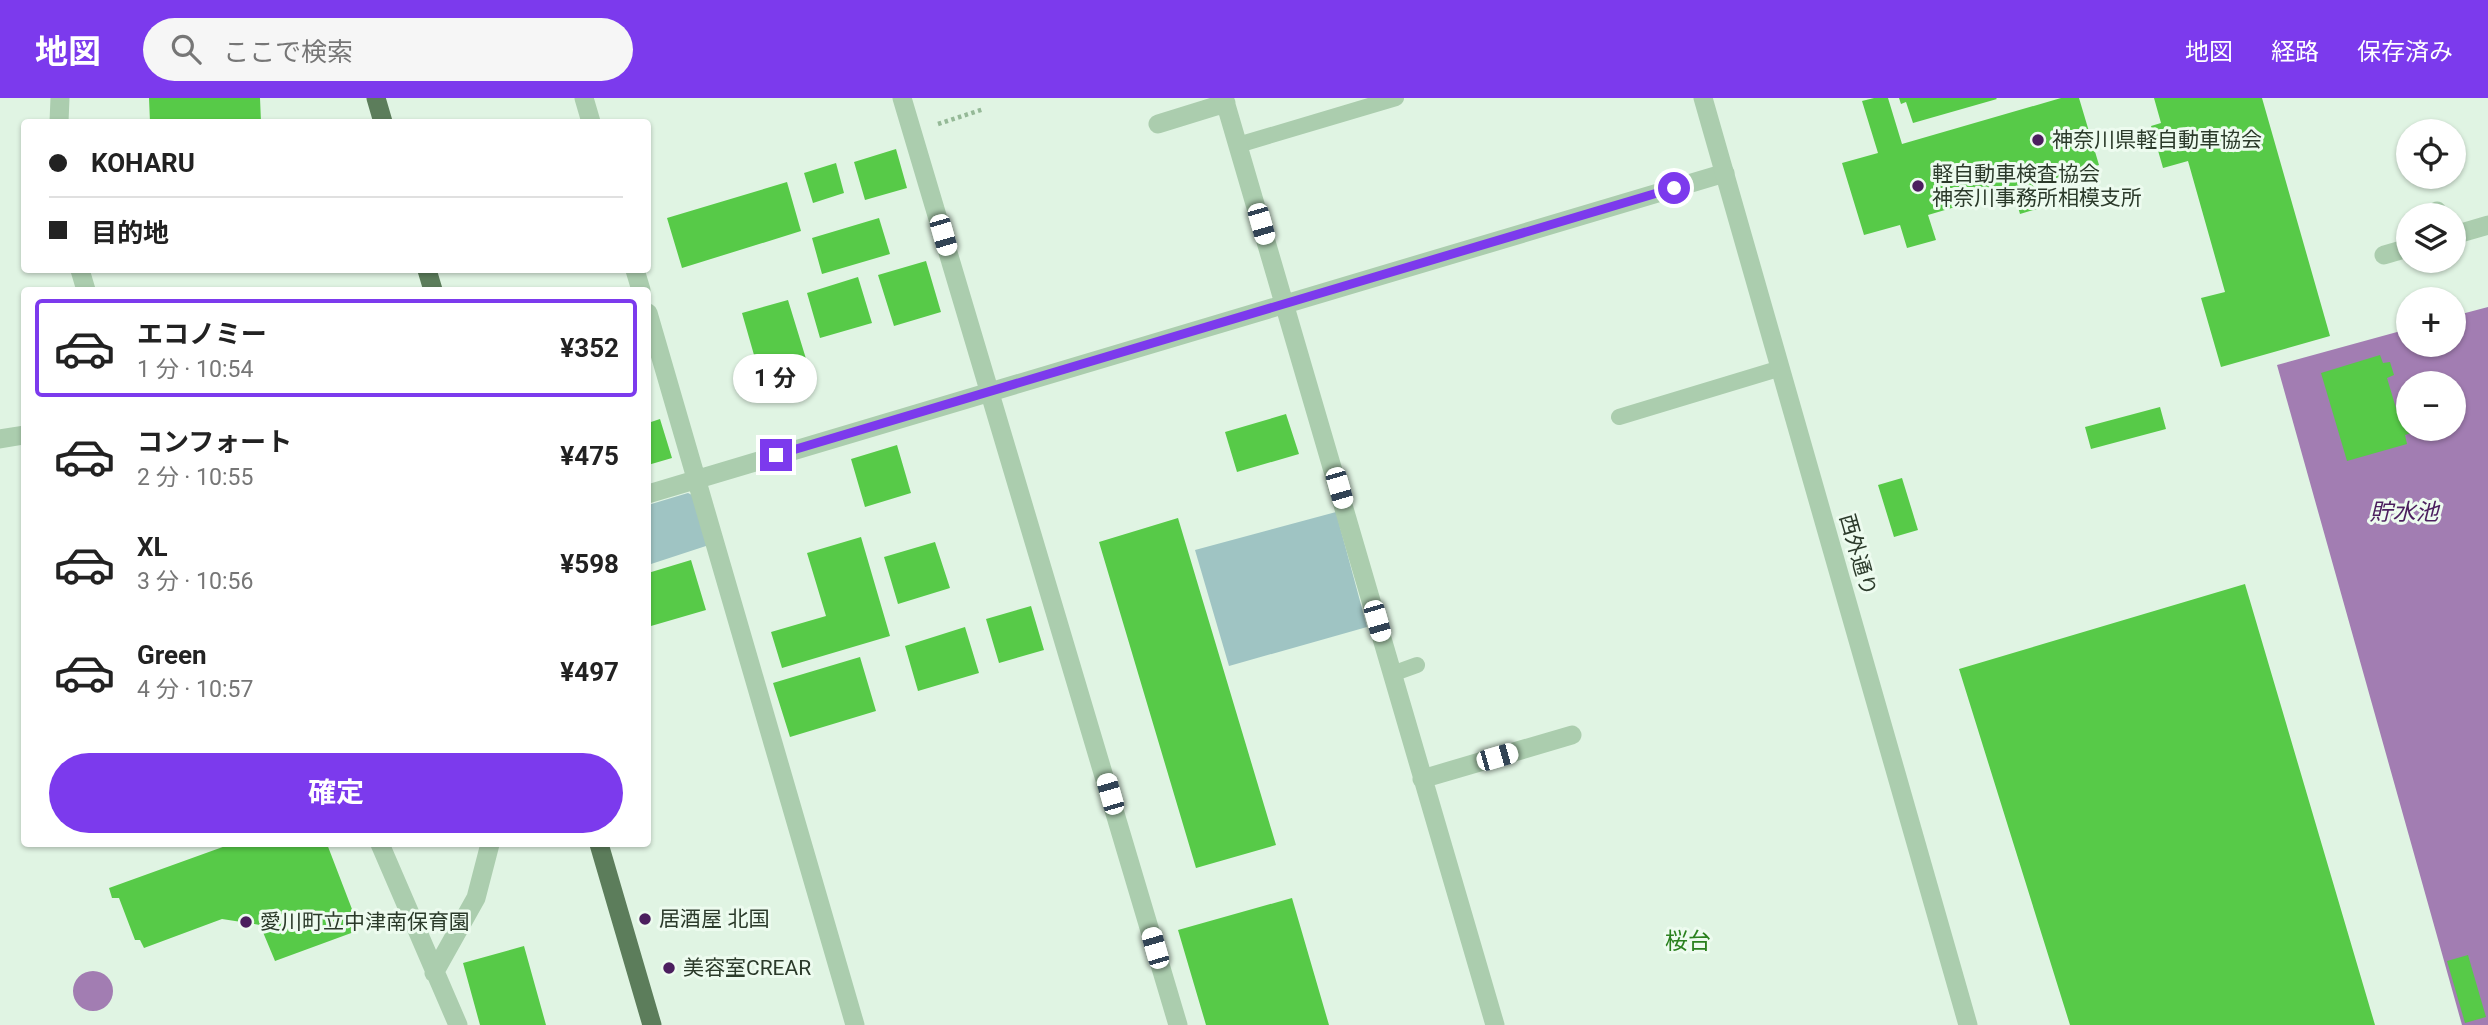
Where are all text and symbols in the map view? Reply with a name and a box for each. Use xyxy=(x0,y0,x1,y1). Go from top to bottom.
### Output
search box xyxy=(143,18,633,81)
icon: search xyxy=(167,30,205,68)
text: 地図 xyxy=(35,32,101,71)
text: ここで検索 xyxy=(223,37,353,67)
text: 地図 xyxy=(2185,38,2233,66)
text: 経路 xyxy=(2271,38,2319,66)
text: 保存済み xyxy=(2357,38,2453,66)
map controls xyxy=(2396,119,2466,441)
button: locate xyxy=(2396,119,2466,189)
place label: 神奈川県軽自動車協会 xyxy=(2052,128,2262,152)
marker: 神奈川県軽自動車協会 xyxy=(2030,132,2046,148)
text: KOHARU xyxy=(91,148,195,178)
place label: 軽自動車検査協会 神奈川事務所相模支所 xyxy=(1932,162,2142,210)
route start xyxy=(1658,172,1690,204)
marker: 軽自動車検査協会 神奈川事務所相模支所 xyxy=(1910,178,1926,194)
car xyxy=(1246,201,1277,247)
button: layers xyxy=(2396,203,2466,273)
car xyxy=(928,212,959,258)
text: 目的地 xyxy=(91,218,169,248)
button: + xyxy=(2396,287,2466,357)
icon: car xyxy=(53,317,116,380)
text: エコノミー xyxy=(137,319,267,349)
text: ¥352 xyxy=(560,333,619,363)
callout: 1 分 xyxy=(734,354,818,402)
text: 1 分 · 10:54 xyxy=(137,356,253,383)
text: 1 分 xyxy=(754,365,796,392)
button: − xyxy=(2396,371,2466,441)
icon: car xyxy=(53,425,116,488)
text: コンフォート xyxy=(137,427,292,457)
route end xyxy=(760,439,792,471)
text: ¥475 xyxy=(560,441,619,471)
text: 2 分 · 10:55 xyxy=(137,464,253,491)
car xyxy=(1324,465,1355,511)
water label: 貯水池 xyxy=(2370,499,2441,526)
street label: 西外通り xyxy=(1835,511,1881,599)
text: XL xyxy=(137,532,168,562)
icon: car xyxy=(53,533,116,596)
text: ¥598 xyxy=(560,549,619,579)
text: 3 分 · 10:56 xyxy=(137,568,253,595)
car xyxy=(1362,598,1393,644)
text: Green xyxy=(137,640,207,670)
icon: car xyxy=(53,641,116,704)
text: ¥497 xyxy=(560,657,619,687)
text: 4 分 · 10:57 xyxy=(137,676,253,703)
car xyxy=(1474,741,1521,773)
button: 確定 xyxy=(49,753,623,833)
car xyxy=(1095,771,1126,817)
place label: 居酒屋 北国 xyxy=(659,907,769,931)
place label: 愛川町立中津南保育園 xyxy=(260,910,470,934)
marker: 居酒屋 北国 xyxy=(637,911,653,927)
marker: 愛川町立中津南保育園 xyxy=(238,914,254,930)
car xyxy=(1140,925,1171,971)
district label: 桜台 xyxy=(1665,928,1711,955)
place label: 美容室CREAR xyxy=(683,956,811,980)
marker: 美容室CREAR xyxy=(661,960,677,976)

